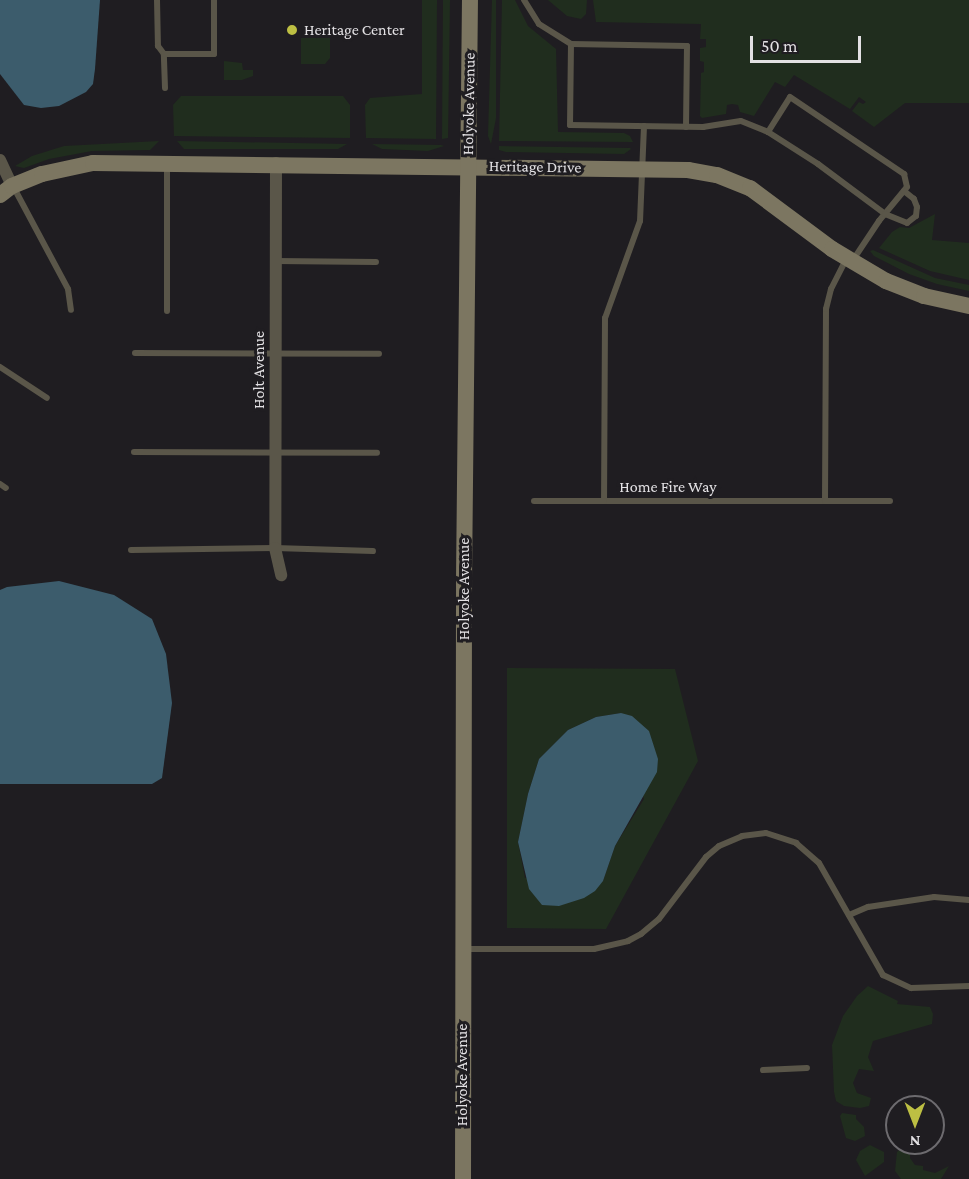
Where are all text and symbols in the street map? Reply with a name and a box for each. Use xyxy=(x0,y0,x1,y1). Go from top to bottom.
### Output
place label: Heritage Center xyxy=(304,20,405,40)
marker: Heritage Center xyxy=(285,23,299,37)
scale bar xyxy=(753,24,864,62)
text: 50 m xyxy=(761,36,798,56)
street label: Holyoke Avenue xyxy=(459,53,479,155)
street label: Heritage Drive xyxy=(489,157,581,177)
street label: Holt Avenue xyxy=(249,331,269,409)
street label: Home Fire Way xyxy=(619,477,717,497)
street label: Holyoke Avenue xyxy=(454,538,474,640)
street label: Holyoke Avenue xyxy=(452,1024,472,1126)
north arrow xyxy=(885,1095,945,1155)
text: N xyxy=(910,1133,920,1150)

